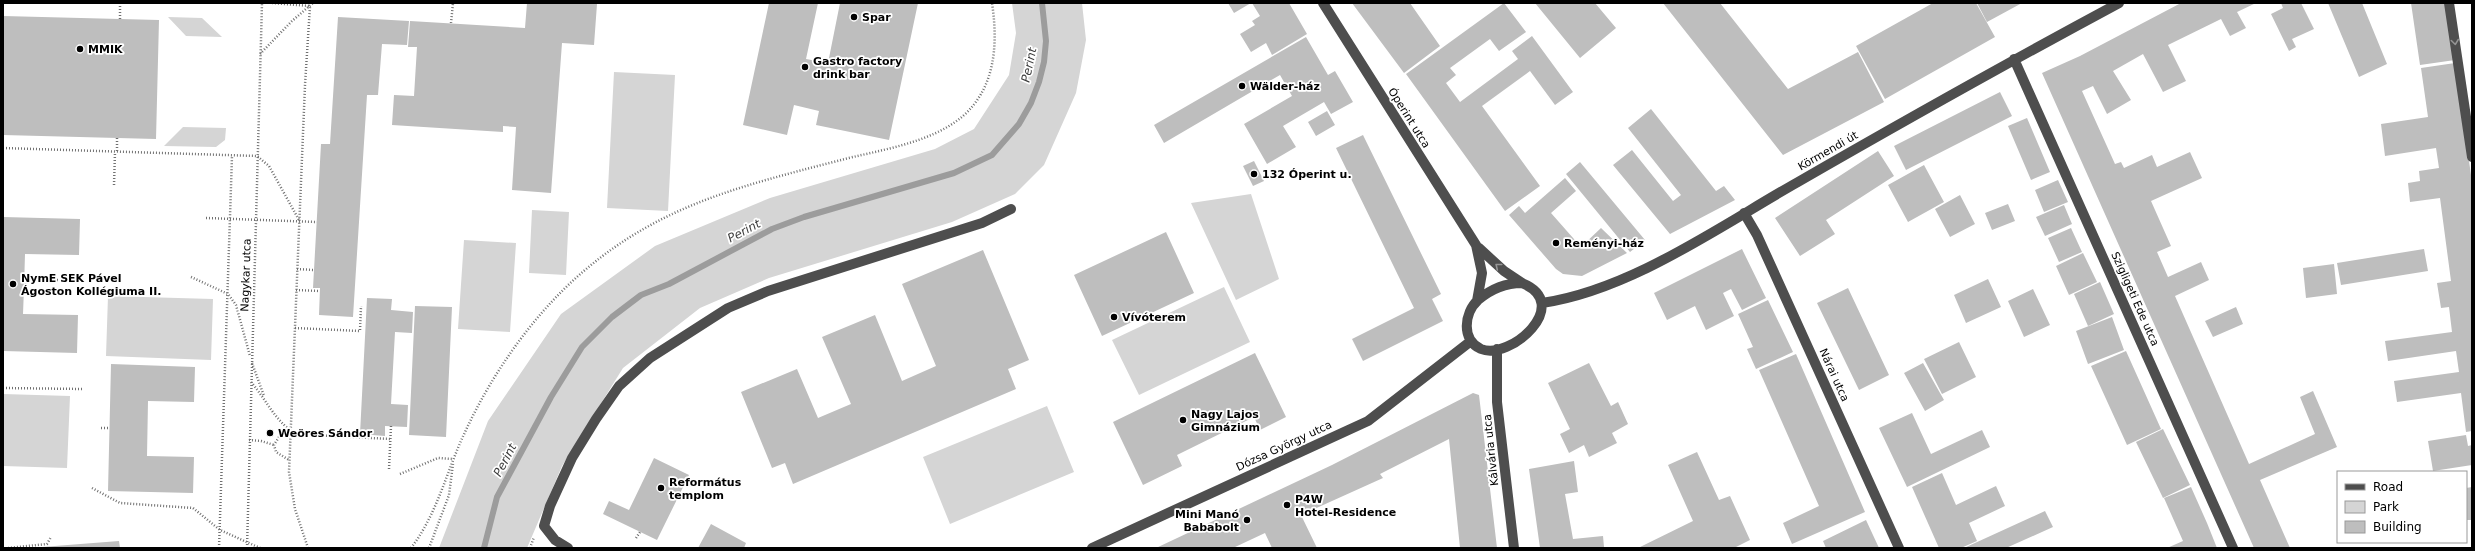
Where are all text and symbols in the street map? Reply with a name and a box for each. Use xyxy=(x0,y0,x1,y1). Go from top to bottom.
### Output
place label: Spar xyxy=(862,11,891,24)
marker: Spar xyxy=(849,12,859,22)
one-way arrow xyxy=(2450,39,2459,45)
place label: MMIK xyxy=(88,43,123,56)
marker: MMIK xyxy=(75,44,85,54)
water label: Perint xyxy=(1018,45,1040,84)
place label: Gastro factory drink bar xyxy=(813,55,902,81)
marker: Gastro factory drink bar xyxy=(800,62,810,72)
place label: Wälder-ház xyxy=(1250,80,1320,93)
marker: Wälder-ház xyxy=(1237,81,1247,91)
street label: Óperint utca xyxy=(1385,85,1433,151)
street label: Körmendi út xyxy=(1796,128,1861,173)
place label: 132 Óperint u. xyxy=(1262,168,1352,181)
marker: 132 Óperint u. xyxy=(1249,169,1259,179)
water label: Perint xyxy=(725,216,764,245)
place label: Reményi-ház xyxy=(1564,237,1644,250)
street label: Nagykar utca xyxy=(238,238,254,312)
marker: Reményi-ház xyxy=(1551,238,1561,248)
street label: Szigligeti Ede utca xyxy=(2108,250,2162,348)
one-way arrow xyxy=(1495,263,1502,270)
place label: NymE SEK Pável Ágoston Kollégiuma II. xyxy=(21,272,161,298)
marker: NymE SEK Pável Ágoston Kollégiuma II. xyxy=(8,279,18,289)
place label: Vívóterem xyxy=(1122,311,1186,324)
marker: Vívóterem xyxy=(1109,312,1119,322)
street label: Nárai utca xyxy=(1816,346,1852,404)
place label: Nagy Lajos Gimnázium xyxy=(1191,408,1260,434)
street label: Kálvária utca xyxy=(1481,414,1501,486)
marker: Nagy Lajos Gimnázium xyxy=(1178,415,1188,425)
street label: Dózsa György utca xyxy=(1234,418,1334,474)
place label: Weöres Sándor xyxy=(278,427,373,440)
marker: Weöres Sándor xyxy=(265,428,275,438)
water label: Perint xyxy=(491,440,520,479)
legend xyxy=(2337,471,2467,543)
place label: Református templom xyxy=(669,476,742,502)
text: Road xyxy=(2373,480,2403,494)
marker: Református templom xyxy=(656,483,666,493)
place label: P4W Hotel-Residence xyxy=(1295,493,1396,519)
marker: P4W Hotel-Residence xyxy=(1282,500,1292,510)
text: Park xyxy=(2373,500,2399,514)
place label: Mini Manó Bababolt xyxy=(1175,508,1239,534)
marker: Mini Manó Bababolt xyxy=(1242,515,1252,525)
text: Building xyxy=(2373,520,2422,534)

